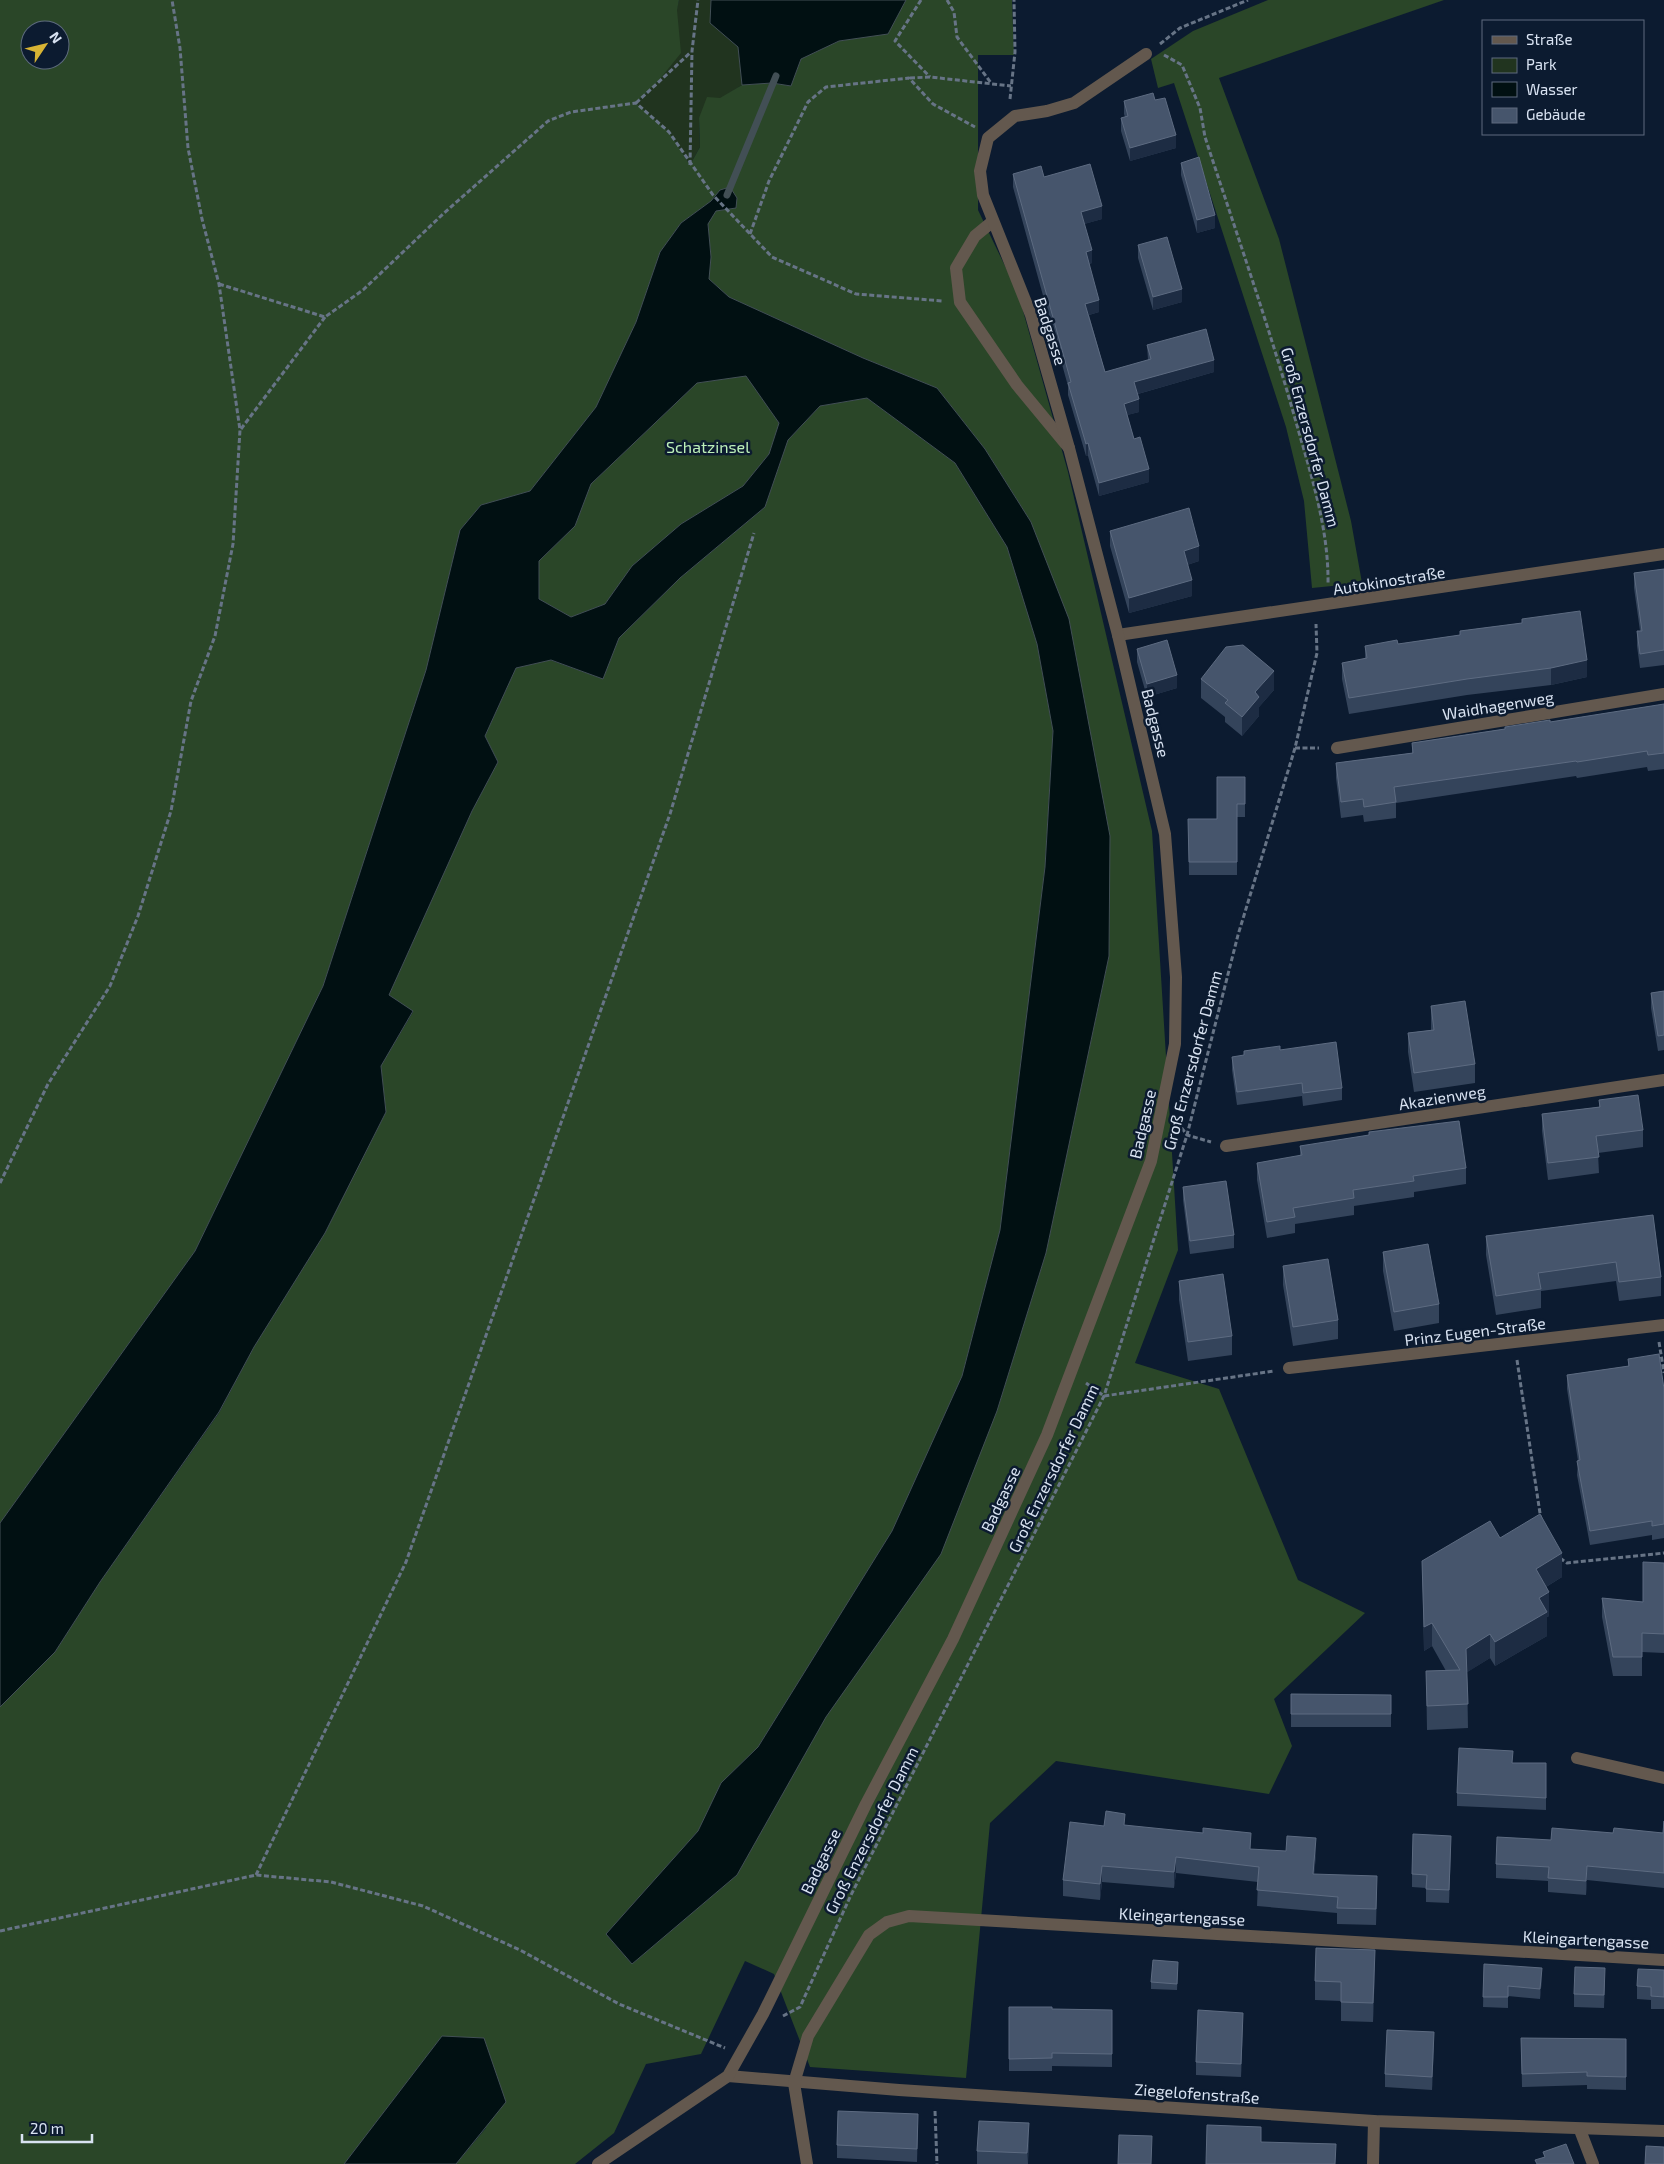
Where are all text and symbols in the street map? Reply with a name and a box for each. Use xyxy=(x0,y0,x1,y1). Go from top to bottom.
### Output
north arrow xyxy=(20,20,70,70)
legend xyxy=(1482,20,1644,135)
text: N xyxy=(46,28,66,46)
text: Straße xyxy=(1526,30,1572,48)
text: Park xyxy=(1526,55,1557,73)
text: Wasser xyxy=(1526,80,1578,98)
text: Gebäude xyxy=(1526,105,1585,123)
street label: Badgasse xyxy=(1031,295,1071,367)
street label: Groß Enzersdorfer Damm xyxy=(1278,345,1344,529)
park label: Schatzinsel xyxy=(666,437,750,456)
street label: Autokinostraße xyxy=(1331,562,1447,598)
street label: Badgasse xyxy=(1138,687,1174,759)
street label: Waidhagenweg xyxy=(1441,687,1555,723)
street label: Groß Enzersdorfer Damm xyxy=(1159,968,1225,1152)
street label: Akazienweg xyxy=(1397,1081,1487,1113)
street label: Badgasse xyxy=(1125,1088,1159,1160)
street label: Prinz Eugen-Straße xyxy=(1403,1313,1547,1349)
street label: Groß Enzersdorfer Damm xyxy=(1004,1381,1102,1555)
street label: Badgasse xyxy=(977,1463,1023,1535)
street label: Groß Enzersdorfer Damm xyxy=(820,1743,922,1917)
street label: Badgasse xyxy=(796,1825,844,1897)
street label: Kleingartengasse xyxy=(1118,1903,1246,1929)
street label: Kleingartengasse xyxy=(1522,1926,1650,1952)
street label: Ziegelofenstraße xyxy=(1134,2079,1260,2107)
scale bar xyxy=(22,2112,92,2144)
text: 20 m xyxy=(30,2119,64,2137)

